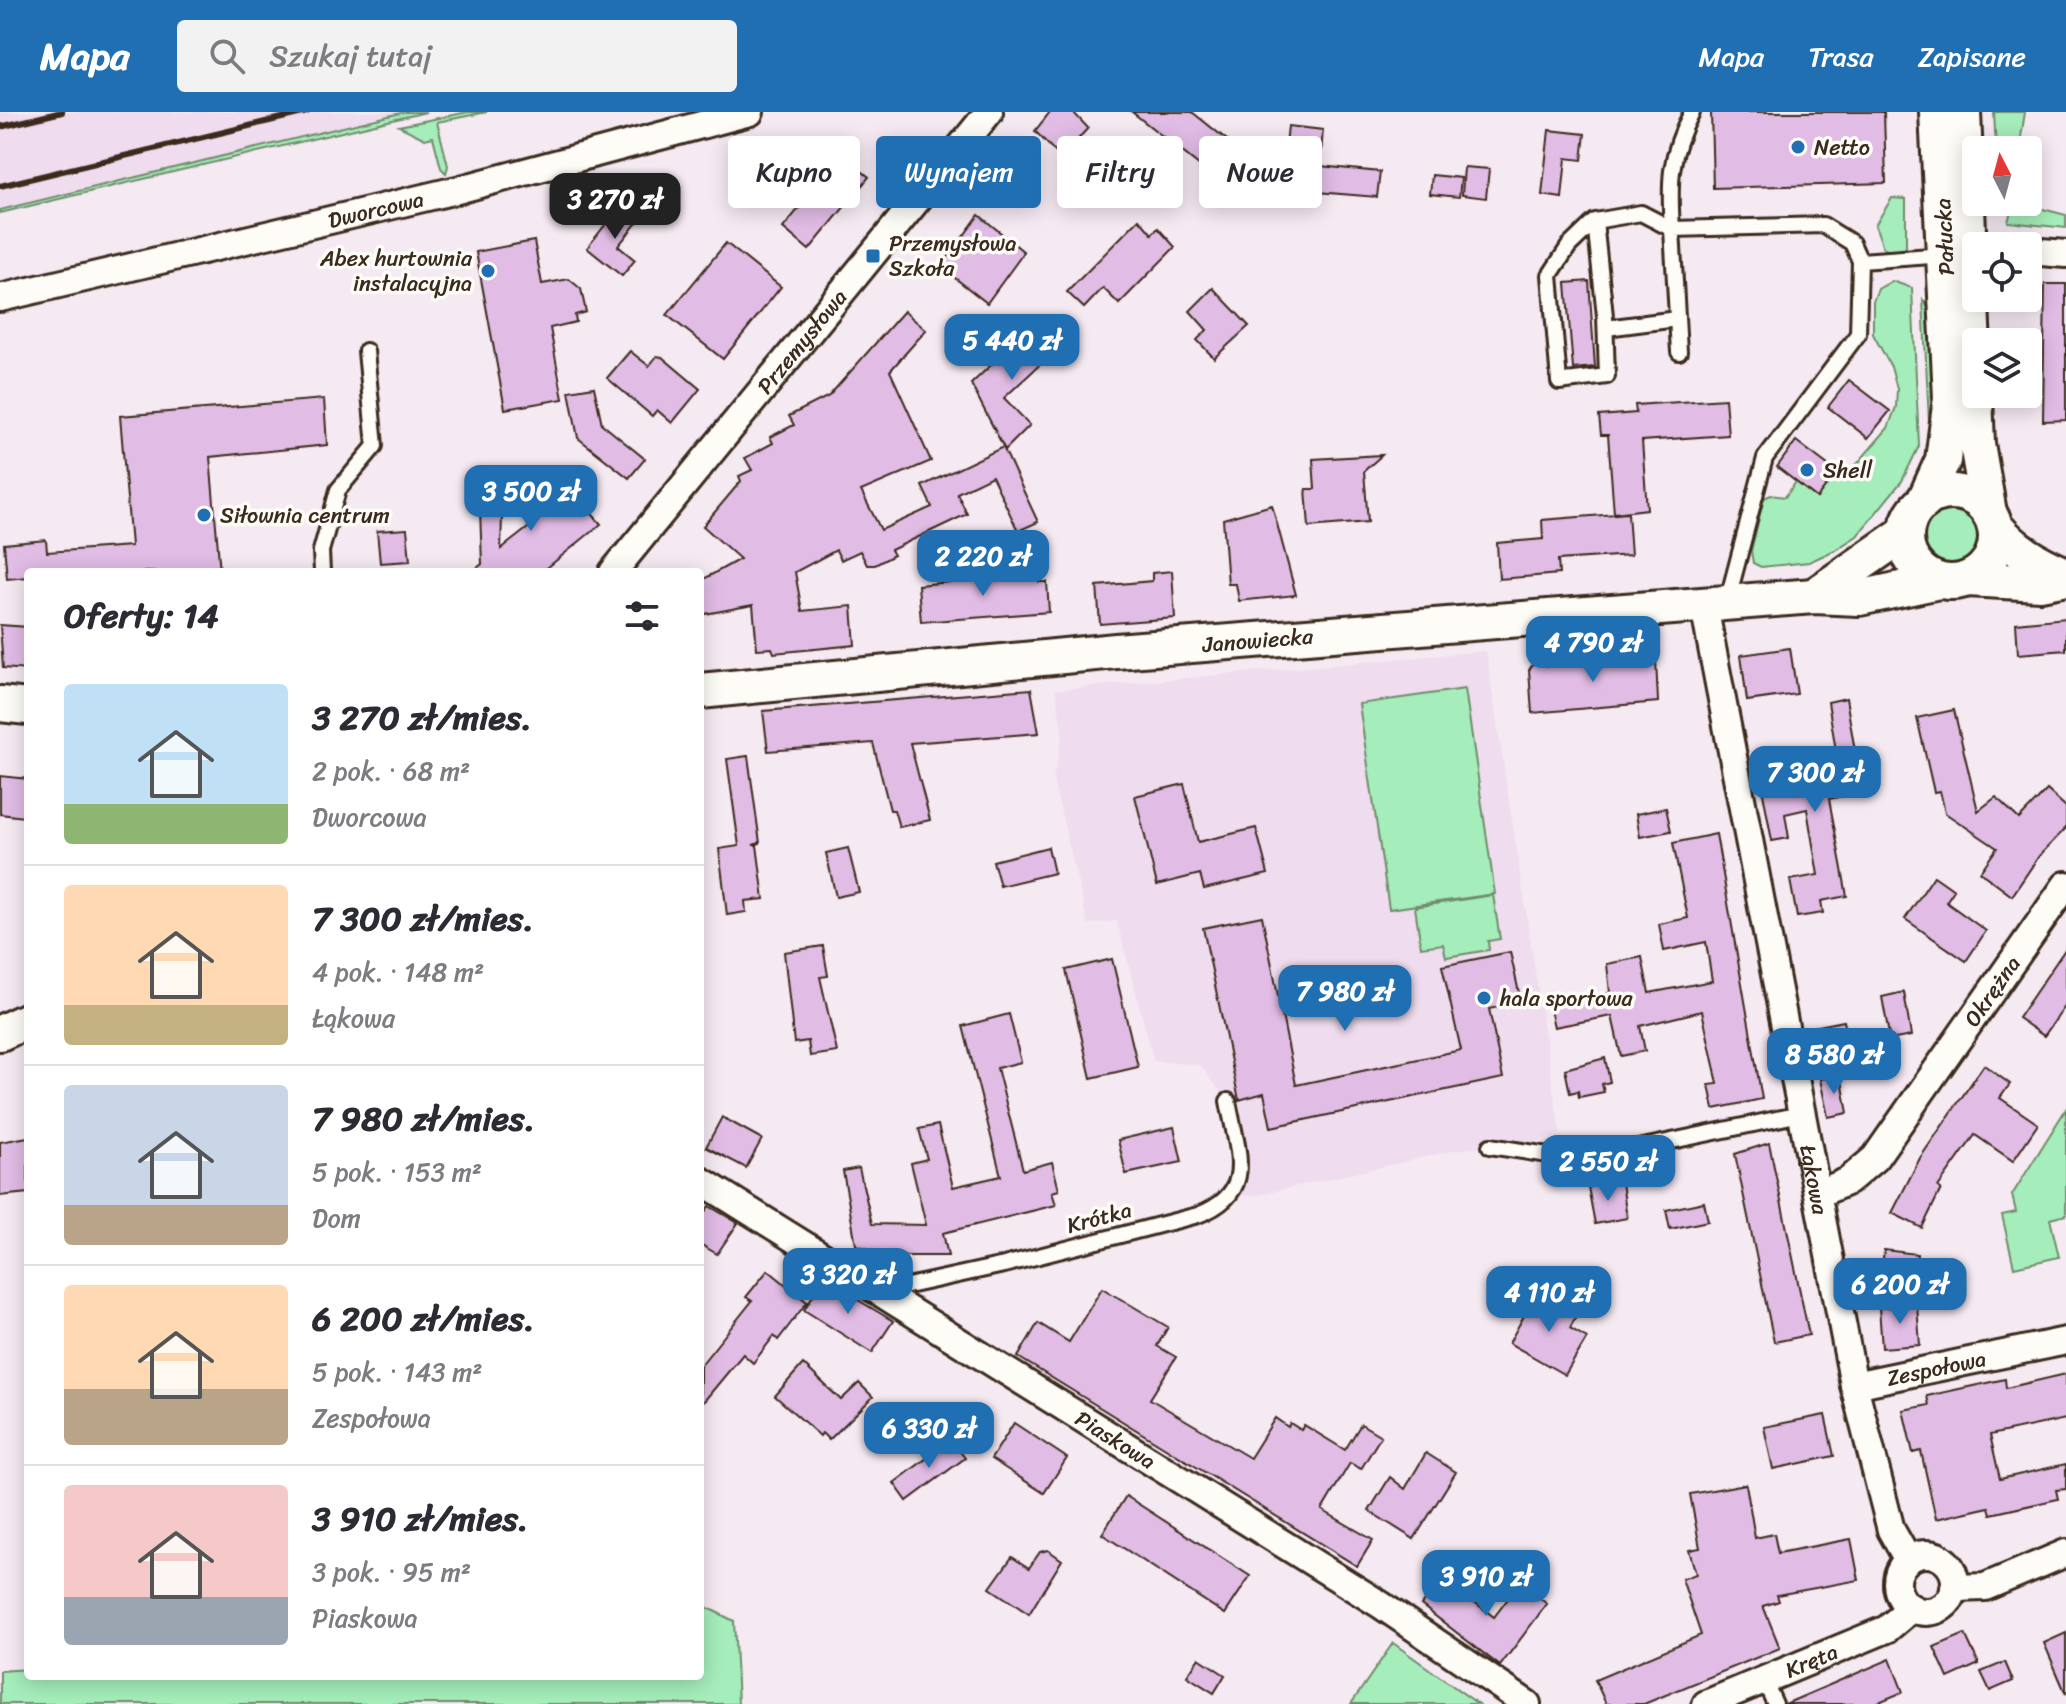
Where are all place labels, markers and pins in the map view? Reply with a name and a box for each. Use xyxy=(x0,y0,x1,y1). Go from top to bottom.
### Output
place label: Netto xyxy=(1814,128,1870,167)
marker: Netto xyxy=(1789,138,1807,156)
pin: 3 270 zł xyxy=(532,173,698,241)
place label: Przemysłowa Szkoła xyxy=(889,224,1016,288)
place label: Abex hurtownia instalacyjna xyxy=(319,239,473,303)
marker: Przemysłowa Szkoła xyxy=(864,247,882,265)
marker: Abex hurtownia instalacyjna xyxy=(479,262,497,280)
pin: 5 440 zł xyxy=(929,314,1095,382)
place label: Shell xyxy=(1823,451,1873,490)
marker: Shell xyxy=(1798,461,1816,479)
pin: 3 500 zł xyxy=(448,465,614,533)
place label: Siłownia centrum xyxy=(220,496,390,535)
marker: Siłownia centrum xyxy=(195,506,213,524)
pin: 2 220 zł xyxy=(900,530,1066,598)
pin: 4 790 zł xyxy=(1510,616,1676,684)
pin: 7 300 zł xyxy=(1732,746,1898,814)
pin: 7 980 zł xyxy=(1262,965,1428,1033)
place label: hala sportowa xyxy=(1499,979,1633,1018)
marker: hala sportowa xyxy=(1475,989,1493,1007)
pin: 8 580 zł xyxy=(1751,1028,1917,1096)
pin: 2 550 zł xyxy=(1525,1135,1691,1203)
pin: 3 320 zł xyxy=(765,1248,931,1316)
pin: 6 200 zł xyxy=(1817,1258,1983,1326)
pin: 4 110 zł xyxy=(1466,1266,1632,1334)
pin: 6 330 zł xyxy=(846,1402,1012,1470)
pin: 3 910 zł xyxy=(1403,1550,1569,1618)

